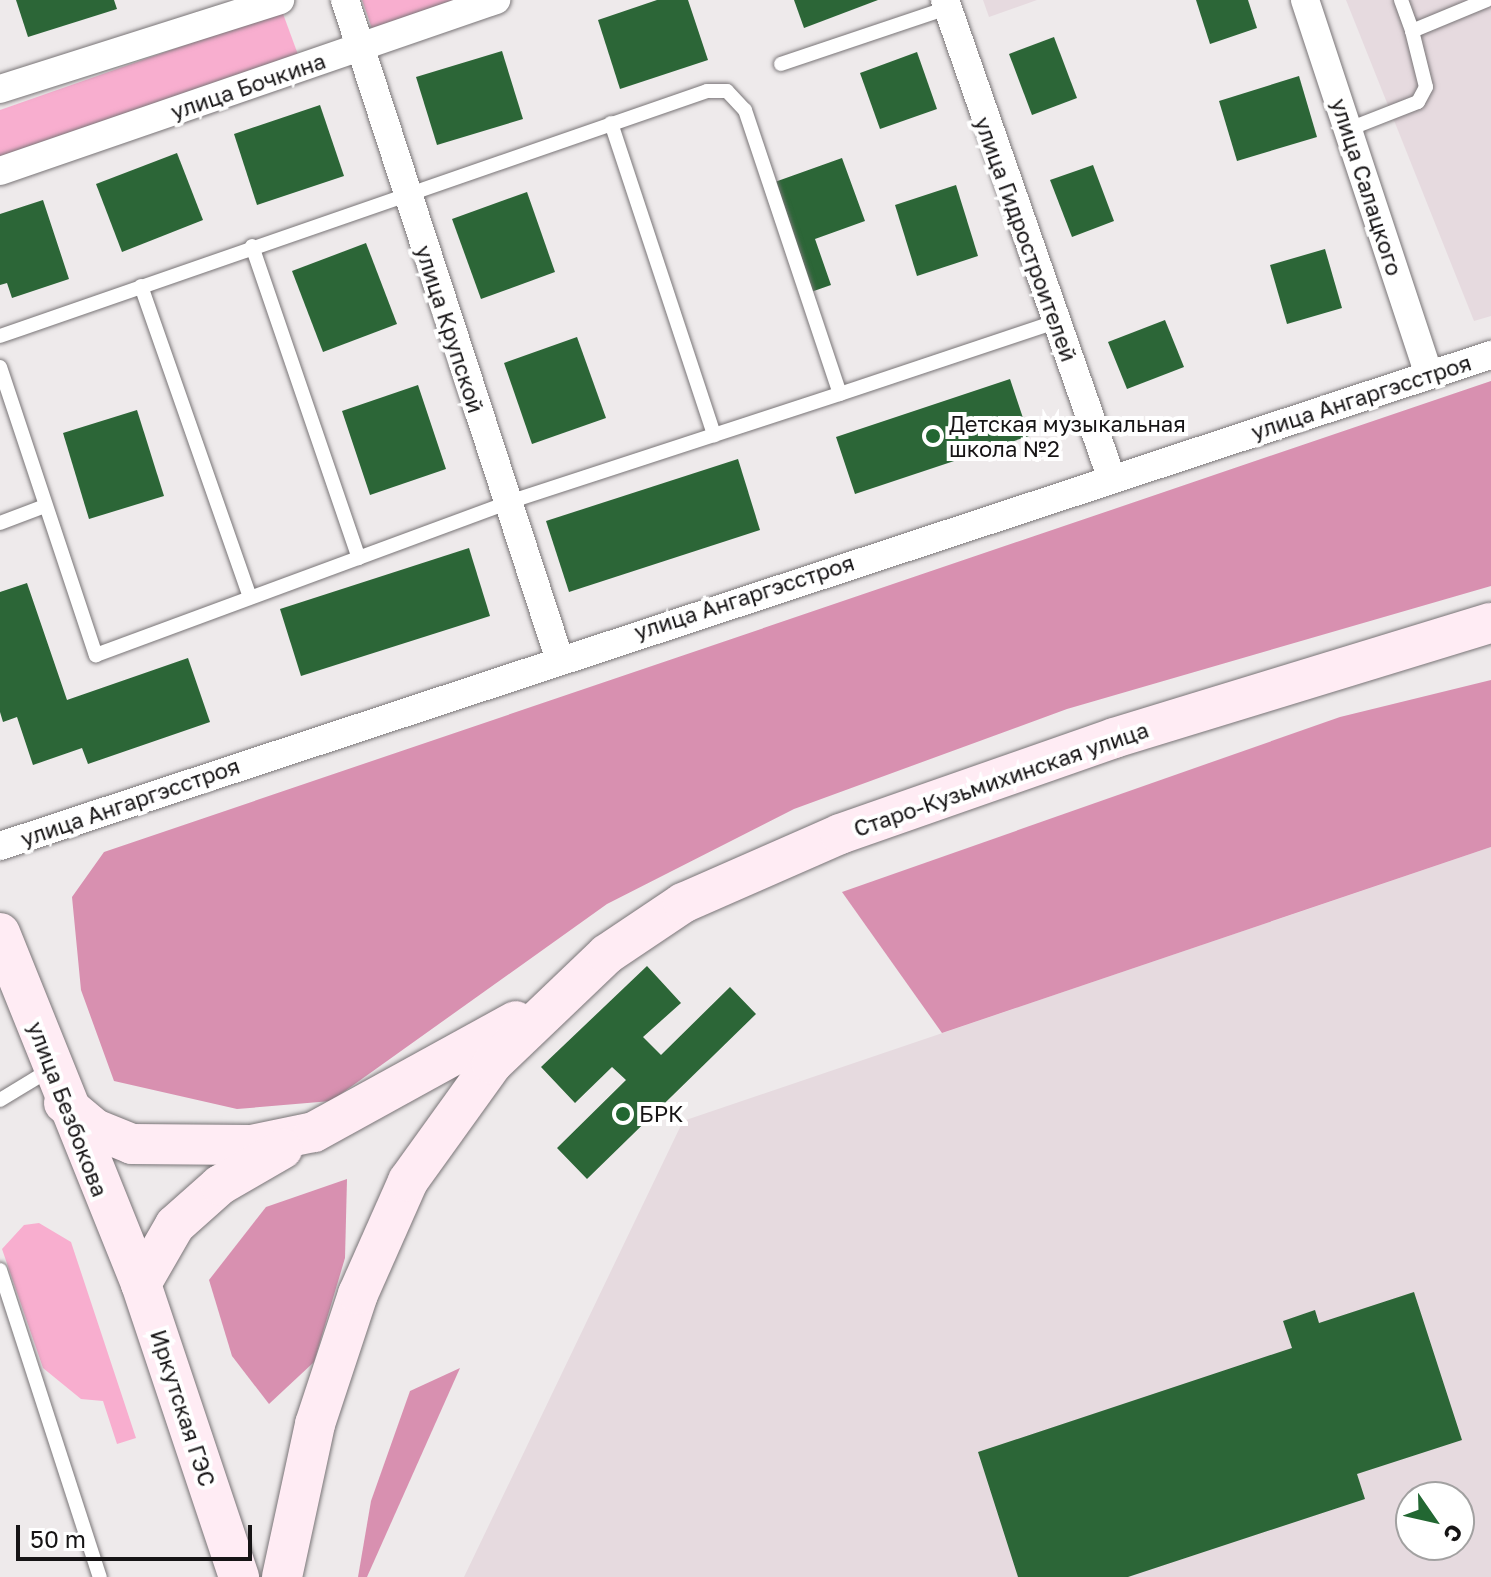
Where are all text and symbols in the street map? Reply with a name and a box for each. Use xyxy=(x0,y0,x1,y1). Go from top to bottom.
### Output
street label: улица Бочкина xyxy=(167,47,329,125)
street label: улица Салацкого xyxy=(1326,95,1408,279)
street label: улица Гидростроителей xyxy=(969,113,1083,365)
street label: улица Крупской xyxy=(410,242,490,416)
street label: улица Ангаргэсстроя xyxy=(1248,349,1474,445)
place label: Детская музыкальная школа №2 xyxy=(949,410,1186,462)
marker: Детская музыкальная школа №2 xyxy=(924,427,942,445)
street label: улица Ангаргэсстроя xyxy=(631,549,857,645)
street label: Старо-Кузьмихинская улица xyxy=(850,716,1152,842)
street label: улица Ангаргэсстроя xyxy=(17,752,243,852)
street label: улица Безбокова xyxy=(22,1018,114,1200)
place label: БРК xyxy=(639,1101,683,1127)
marker: БРК xyxy=(614,1105,632,1123)
street label: Иркутская ГЭС xyxy=(145,1326,221,1490)
north arrow xyxy=(1395,1481,1475,1561)
scale bar xyxy=(20,1509,256,1559)
text: С xyxy=(1438,1520,1469,1548)
text: 50 m xyxy=(30,1524,86,1553)

